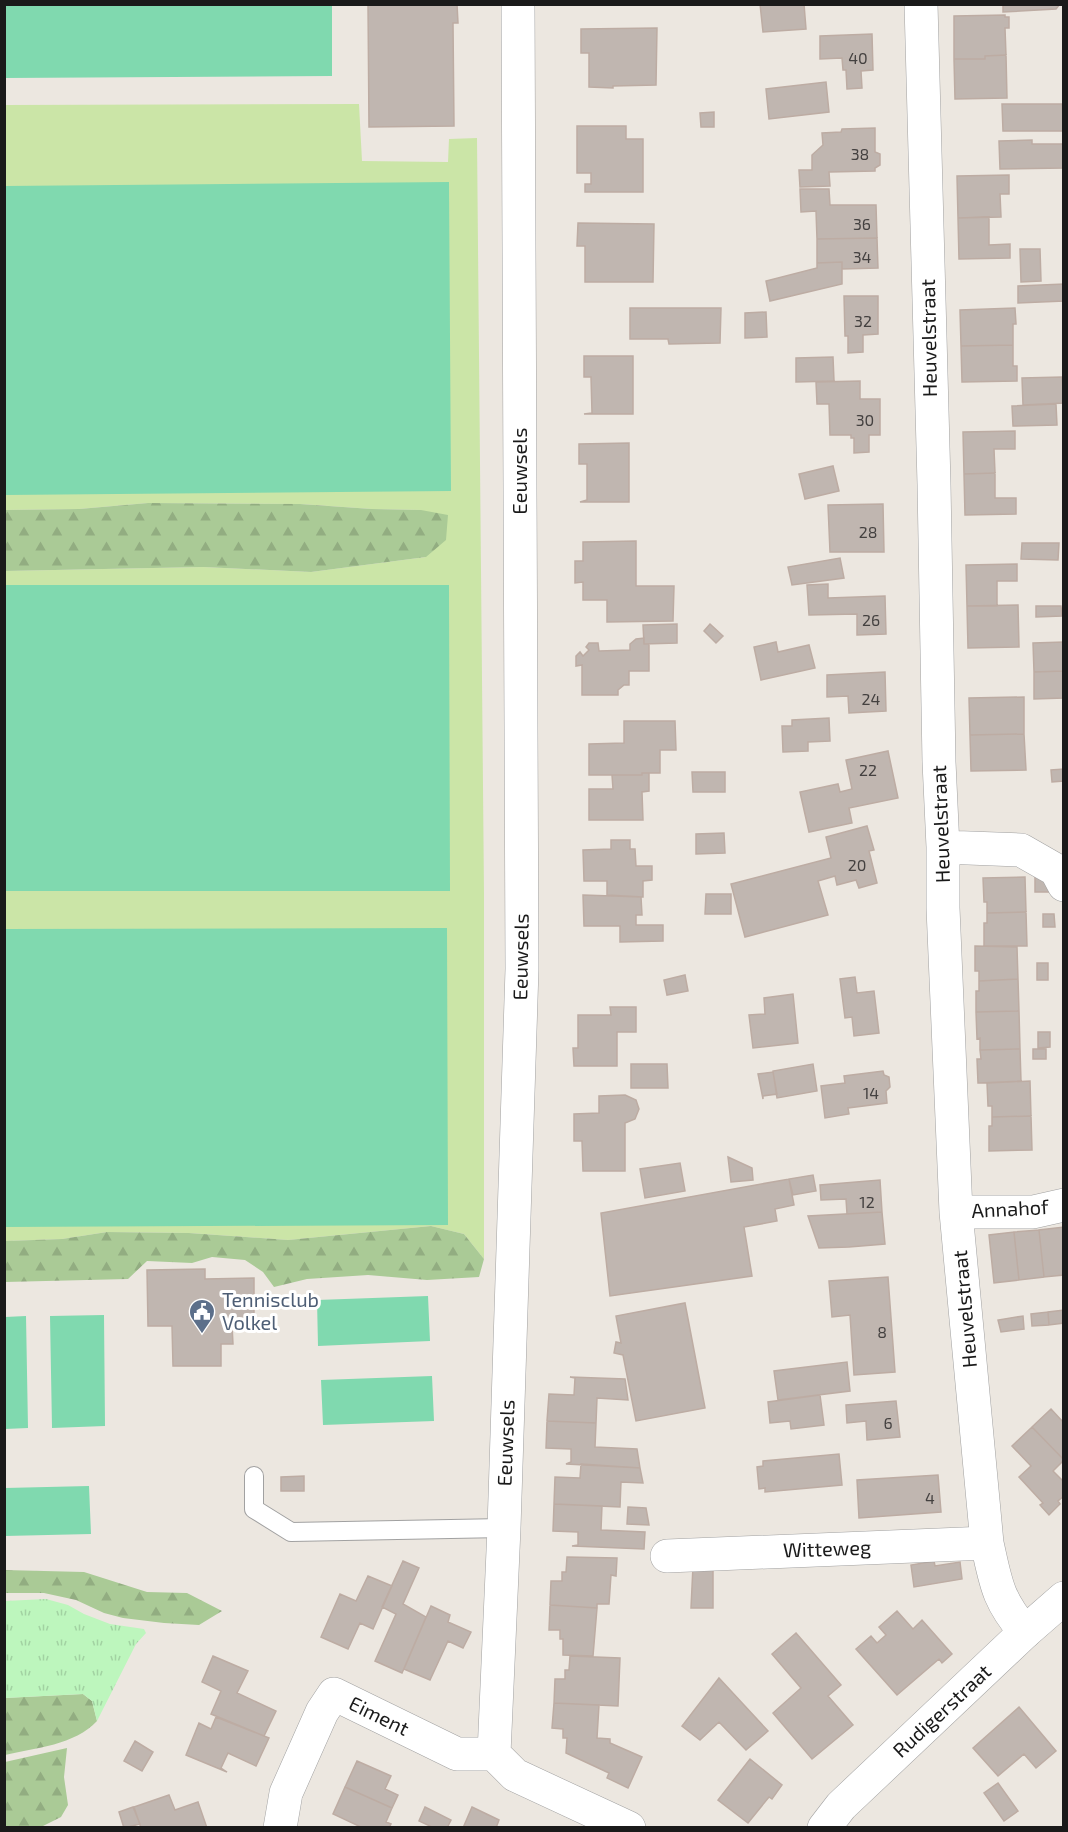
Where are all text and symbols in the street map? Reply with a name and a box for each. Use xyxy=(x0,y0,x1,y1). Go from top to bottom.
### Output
house number: 40 xyxy=(848,48,868,67)
house number: 38 xyxy=(851,144,869,163)
house number: 36 xyxy=(853,214,871,233)
house number: 34 xyxy=(853,247,872,266)
street label: Heuvelstraat xyxy=(915,278,941,397)
house number: 32 xyxy=(854,311,872,330)
house number: 30 xyxy=(856,410,874,429)
street label: Eeuwsels xyxy=(507,428,531,514)
house number: 28 xyxy=(859,522,877,541)
house number: 26 xyxy=(862,610,880,629)
house number: 24 xyxy=(862,689,881,708)
house number: 22 xyxy=(859,760,877,779)
street label: Heuvelstraat xyxy=(926,764,954,883)
house number: 20 xyxy=(848,855,866,874)
street label: Eeuwsels xyxy=(507,913,533,1001)
house number: 14 xyxy=(863,1083,879,1102)
house number: 12 xyxy=(859,1192,875,1211)
street label: Annahof xyxy=(971,1194,1050,1222)
street label: Heuvelstraat xyxy=(947,1249,981,1369)
place label: Tennisclub Volkel xyxy=(222,1287,319,1334)
public building icon: Tennisclub Volkel xyxy=(187,1297,217,1335)
house number: 8 xyxy=(877,1322,887,1341)
street label: Eeuwsels xyxy=(491,1399,519,1487)
house number: 6 xyxy=(883,1413,893,1432)
house number: 4 xyxy=(925,1488,935,1507)
street label: Witteweg xyxy=(782,1534,871,1562)
street label: Rudigerstraat xyxy=(887,1658,996,1762)
street label: Eiment xyxy=(346,1690,414,1740)

